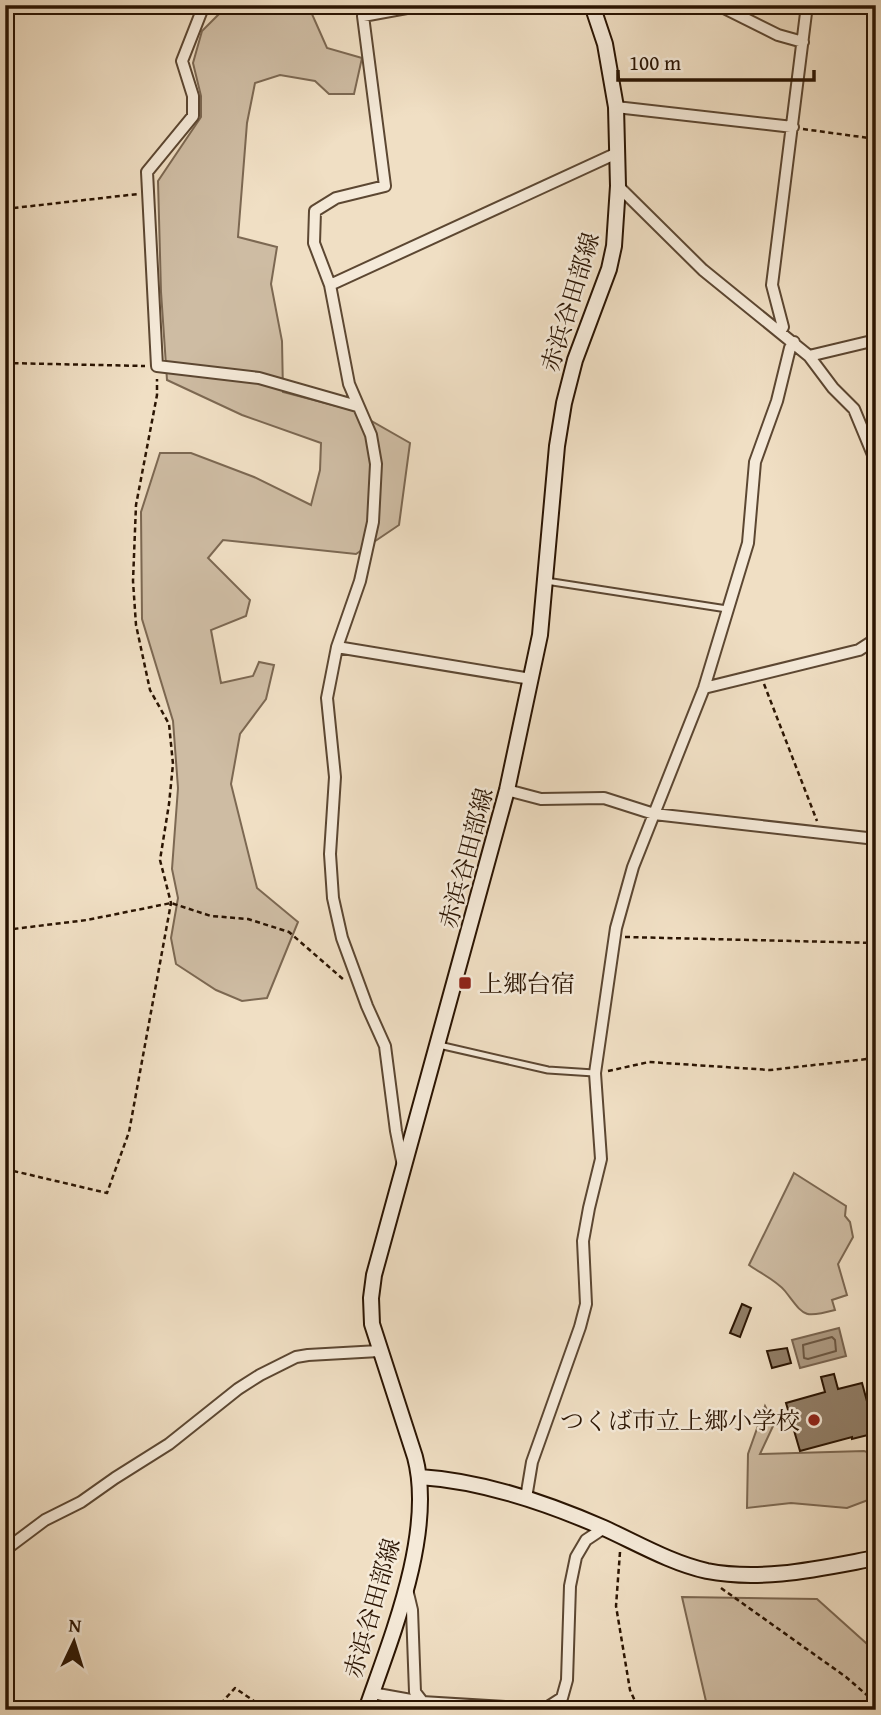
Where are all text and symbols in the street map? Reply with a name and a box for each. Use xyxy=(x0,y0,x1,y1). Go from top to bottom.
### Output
scale bar xyxy=(618,38,814,82)
text: 100 m xyxy=(629,47,681,78)
street label: 赤浜谷田部線 xyxy=(532,228,608,376)
street label: 赤浜谷田部線 xyxy=(430,784,502,932)
place label: 上郷台宿 xyxy=(479,966,575,1001)
marker: 上郷台宿 xyxy=(457,975,473,991)
place label: つくば市立上郷小学校 xyxy=(560,1403,800,1438)
marker: つくば市立上郷小学校 xyxy=(806,1412,822,1428)
street label: 赤浜谷田部線 xyxy=(335,1534,409,1682)
north arrow xyxy=(38,1606,108,1676)
text: N xyxy=(68,1611,83,1639)

